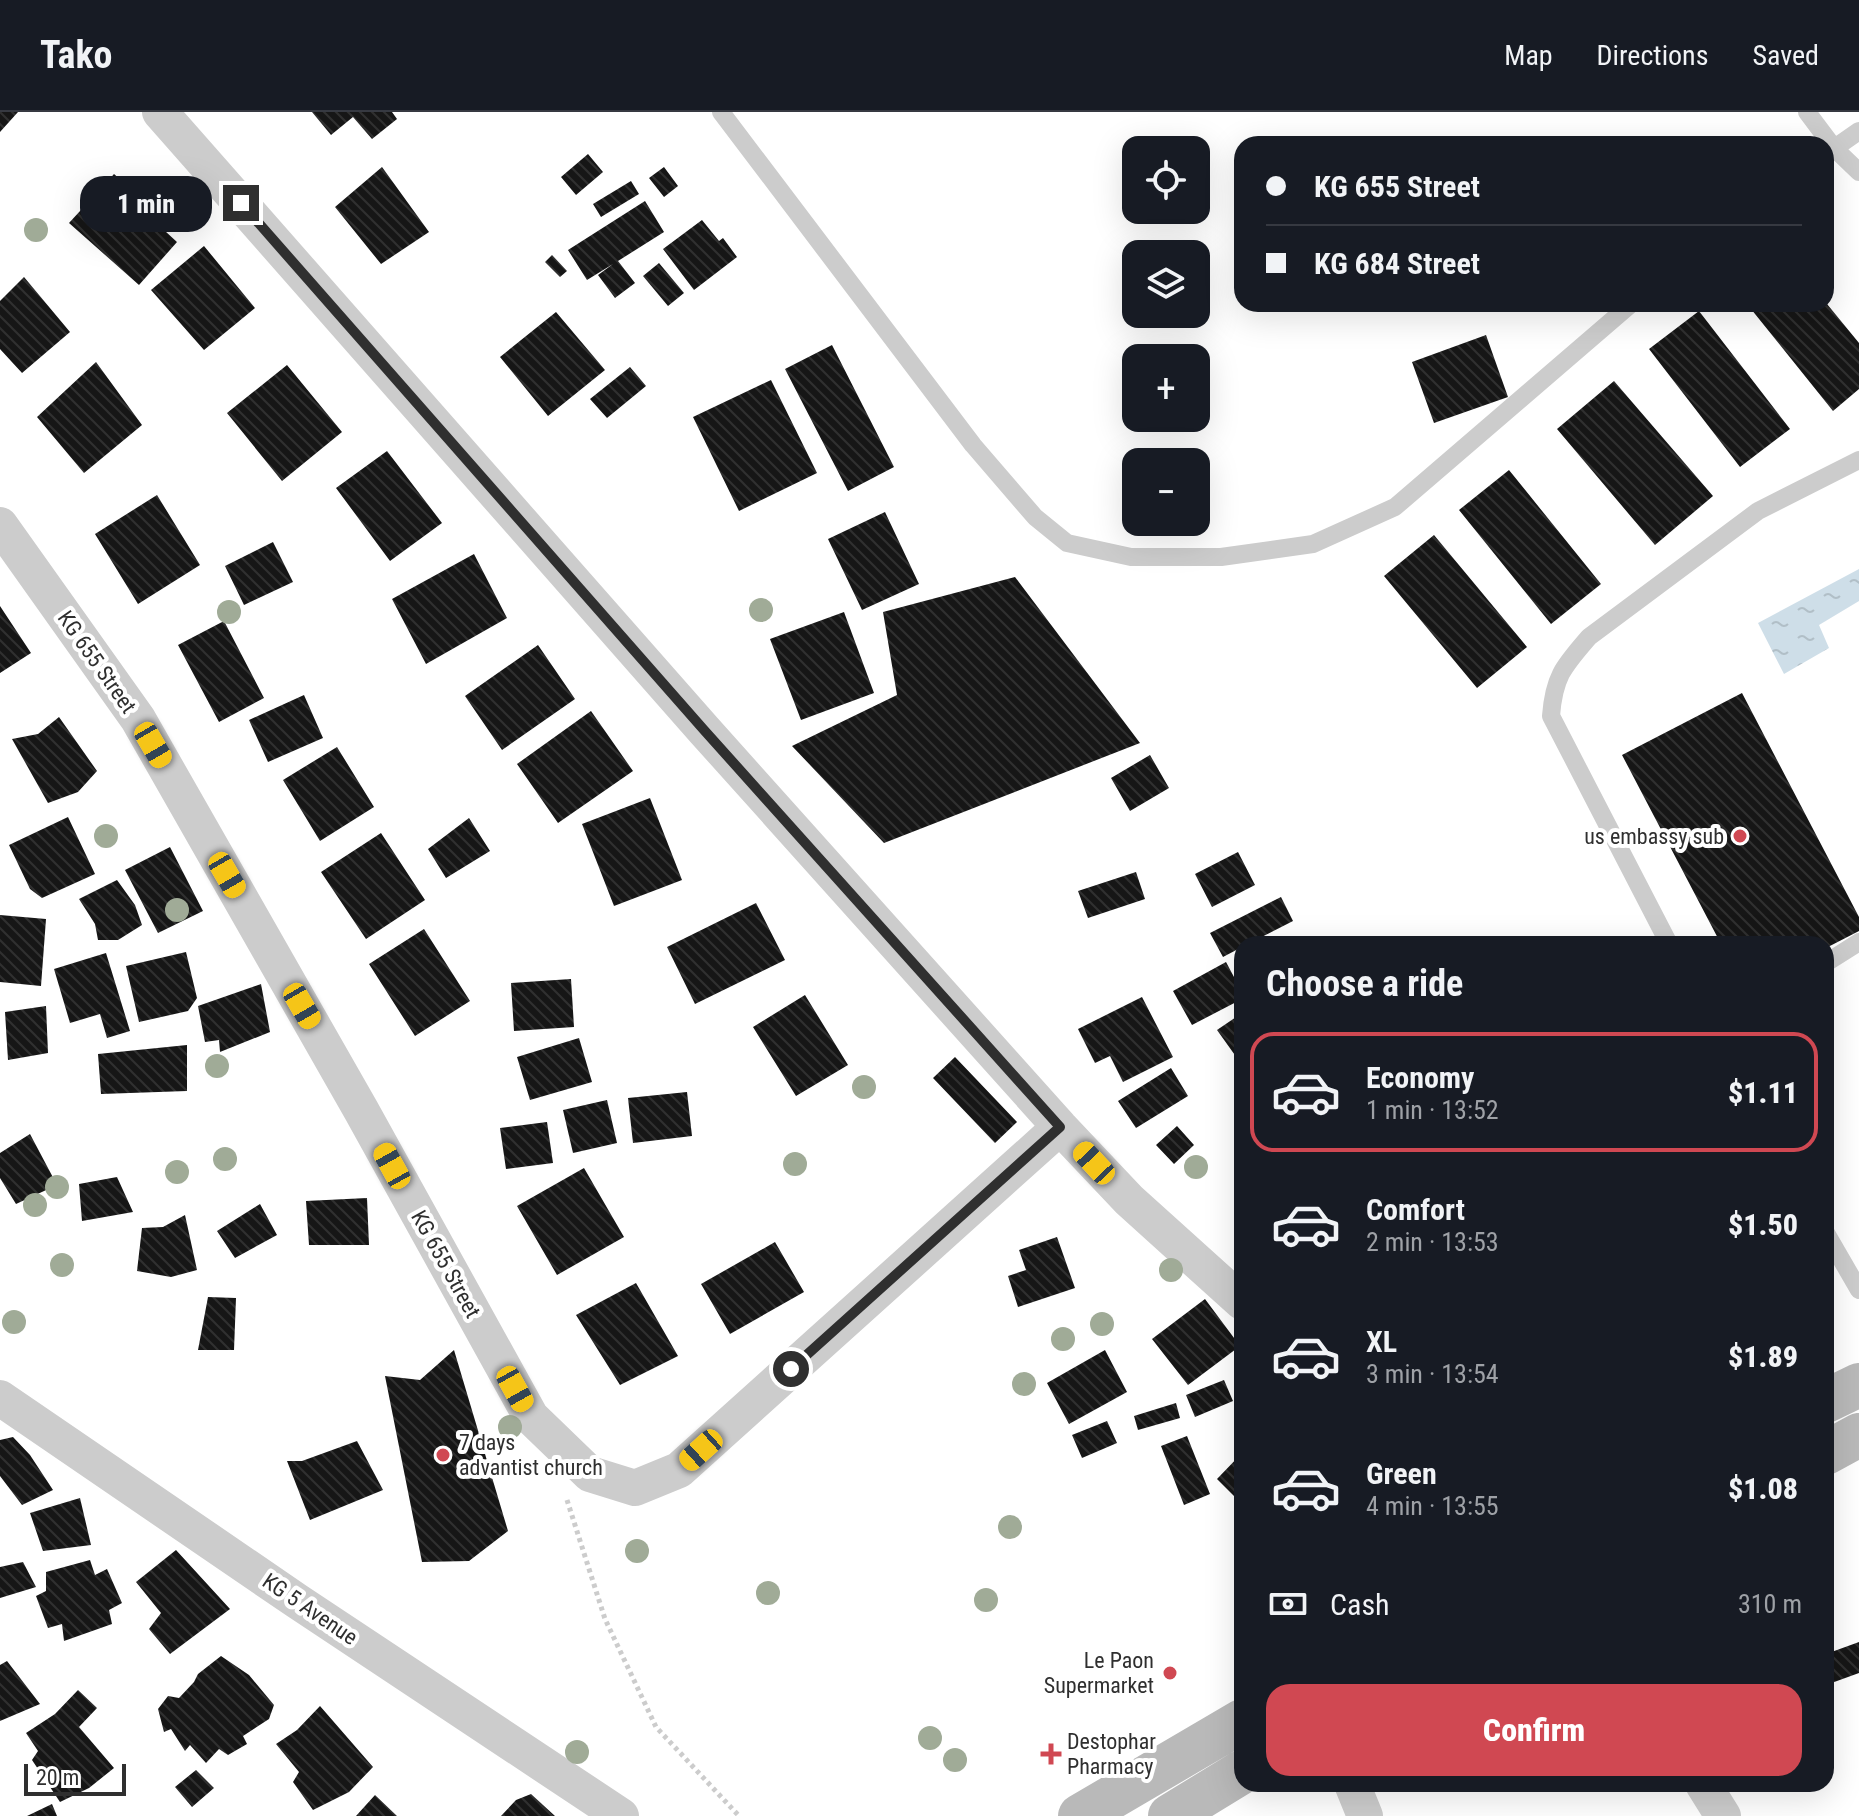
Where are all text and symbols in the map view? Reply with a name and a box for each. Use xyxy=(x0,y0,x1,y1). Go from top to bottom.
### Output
text: Tako xyxy=(40,33,113,77)
text: Map xyxy=(1504,39,1553,72)
text: Directions xyxy=(1597,39,1708,72)
text: Saved xyxy=(1752,39,1819,72)
map controls xyxy=(1122,136,1210,536)
button: locate xyxy=(1122,136,1210,224)
text: KG 655 Street xyxy=(1314,169,1480,204)
callout: 1 min xyxy=(81,175,213,231)
route end xyxy=(223,185,259,221)
text: 1 min xyxy=(117,189,175,219)
button: layers xyxy=(1122,240,1210,328)
text: KG 684 Street xyxy=(1314,246,1480,281)
button: + xyxy=(1122,344,1210,432)
button: − xyxy=(1122,448,1210,536)
street label: KG 655 Street xyxy=(53,606,141,718)
car xyxy=(131,718,175,772)
place label: us embassy sub xyxy=(1584,824,1724,849)
marker: us embassy sub xyxy=(1731,827,1749,845)
car xyxy=(205,848,249,902)
text: Choose a ride xyxy=(1266,963,1463,1005)
car xyxy=(280,979,324,1033)
icon: car xyxy=(1270,1056,1342,1128)
text: Economy xyxy=(1366,1060,1474,1095)
text: $1.11 xyxy=(1728,1075,1798,1110)
text: 1 min · 13:52 xyxy=(1366,1095,1499,1125)
car xyxy=(1069,1137,1119,1189)
car xyxy=(370,1139,414,1193)
icon: car xyxy=(1270,1188,1342,1260)
text: Comfort xyxy=(1366,1192,1465,1227)
street label: KG 655 Street xyxy=(406,1206,486,1322)
text: $1.50 xyxy=(1728,1207,1798,1242)
text: 2 min · 13:53 xyxy=(1366,1227,1499,1257)
icon: car xyxy=(1270,1320,1342,1392)
text: XL xyxy=(1366,1324,1397,1359)
text: $1.89 xyxy=(1728,1339,1798,1374)
route start xyxy=(773,1351,809,1387)
text: 3 min · 13:54 xyxy=(1366,1359,1499,1389)
car xyxy=(493,1362,537,1416)
car xyxy=(675,1425,727,1475)
place label: 7 days advantist church xyxy=(459,1430,603,1480)
marker: 7 days advantist church xyxy=(434,1446,452,1464)
icon: car xyxy=(1270,1452,1342,1524)
text: Green xyxy=(1366,1456,1437,1491)
text: $1.08 xyxy=(1728,1471,1798,1506)
text: 4 min · 13:55 xyxy=(1366,1491,1499,1521)
street label: KG 5 Avenue xyxy=(258,1568,362,1650)
icon: cash xyxy=(1266,1582,1310,1626)
text: Cash xyxy=(1330,1587,1390,1622)
text: 310 m xyxy=(1738,1589,1802,1619)
place label: Le Paon Supermarket xyxy=(1044,1648,1154,1698)
marker: Le Paon Supermarket xyxy=(1161,1664,1179,1682)
button: Confirm xyxy=(1266,1684,1802,1776)
place label: Destophar Pharmacy xyxy=(1067,1729,1156,1779)
marker: Destophar Pharmacy xyxy=(1042,1745,1060,1763)
scale bar xyxy=(24,1760,126,1796)
text: 20 m xyxy=(36,1765,79,1790)

